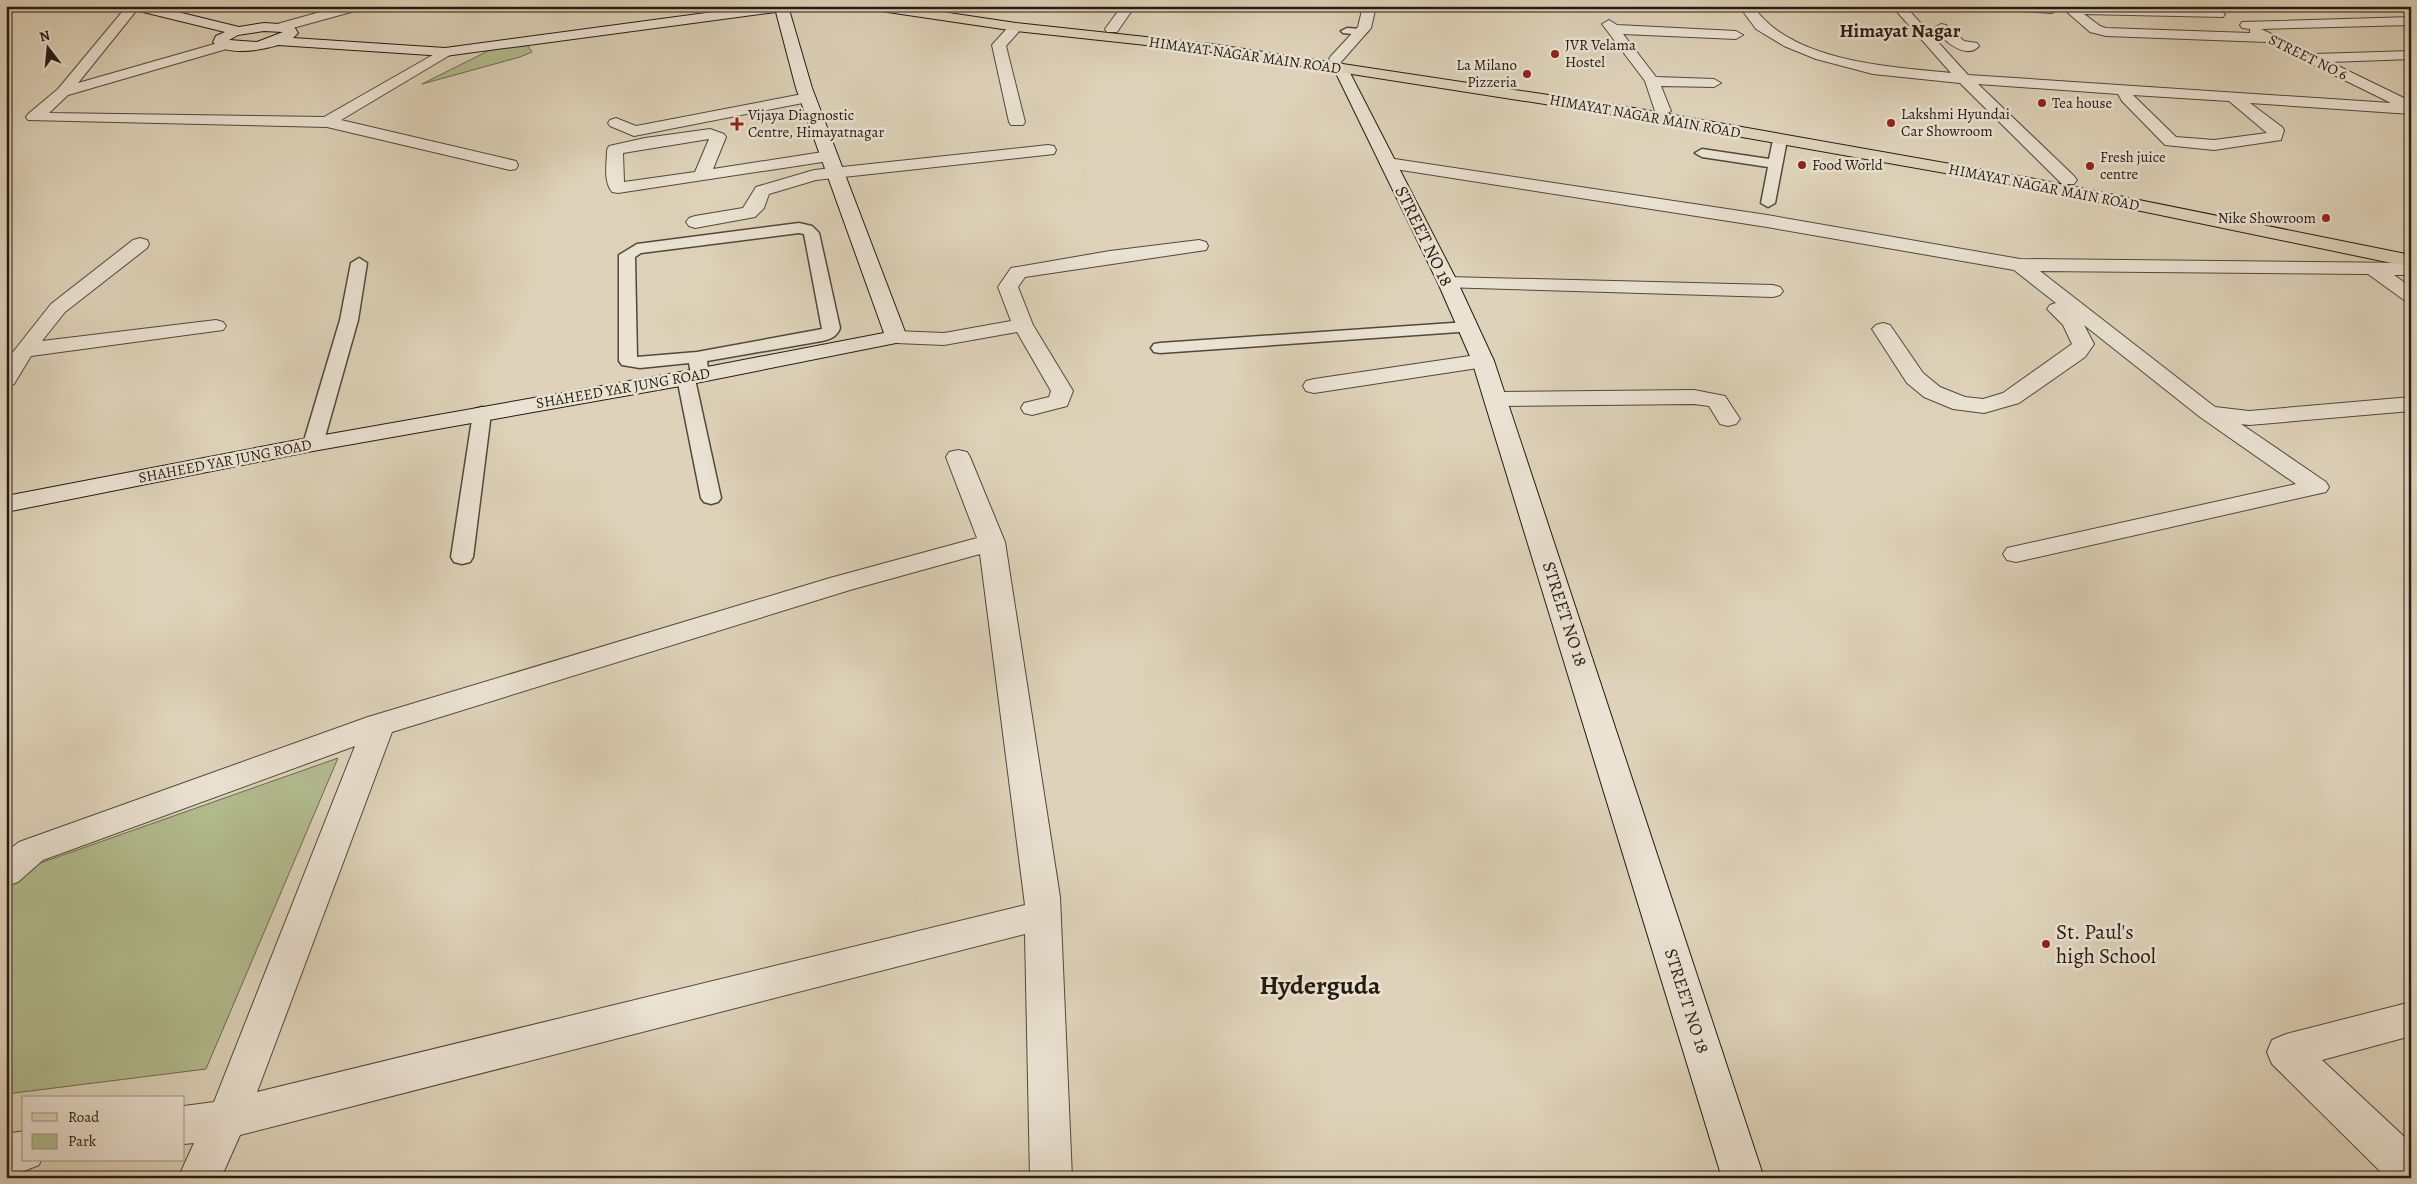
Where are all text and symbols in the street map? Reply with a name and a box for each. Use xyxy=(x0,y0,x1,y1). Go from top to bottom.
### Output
district label: Himayat Nagar xyxy=(1840,18,1961,44)
north arrow xyxy=(22,22,72,72)
text: N xyxy=(37,25,52,47)
street label: STREET NO 6 xyxy=(2265,29,2351,85)
street label: HIMAYAT NAGAR MAIN ROAD xyxy=(1148,32,1342,78)
place label: JVR Velama Hostel xyxy=(1565,35,1636,72)
marker: JVR Velama Hostel xyxy=(1549,48,1561,60)
place label: La Milano Pizzeria xyxy=(1456,55,1517,92)
marker: La Milano Pizzeria xyxy=(1521,68,1533,80)
street label: HIMAYAT NAGAR MAIN ROAD xyxy=(1548,89,1742,143)
place label: Tea house xyxy=(2052,93,2113,113)
marker: Tea house xyxy=(2036,97,2048,109)
place label: Lakshmi Hyundai Car Showroom xyxy=(1901,104,2010,141)
place label: Vijaya Diagnostic Centre, Himayatnagar xyxy=(747,105,884,142)
marker: Vijaya Diagnostic Centre, Himayatnagar xyxy=(730,117,744,131)
marker: Lakshmi Hyundai Car Showroom xyxy=(1885,117,1897,129)
place label: Fresh juice centre xyxy=(2100,147,2166,184)
place label: Food World xyxy=(1812,155,1884,175)
marker: Food World xyxy=(1796,159,1808,171)
street label: HIMAYAT NAGAR MAIN ROAD xyxy=(1947,159,2141,215)
marker: Fresh juice centre xyxy=(2084,160,2096,172)
street label: STREET NO 18 xyxy=(1389,182,1459,290)
place label: Nike Showroom xyxy=(2218,208,2317,228)
marker: Nike Showroom xyxy=(2320,212,2332,224)
street label: SHAHEED YAR JUNG ROAD xyxy=(534,363,712,413)
street label: SHAHEED YAR JUNG ROAD xyxy=(137,434,313,488)
street label: STREET NO 18 xyxy=(1537,559,1593,669)
place label: St. Paul's high School xyxy=(2056,918,2156,970)
marker: St. Paul's high School xyxy=(2040,938,2052,950)
street label: STREET NO 18 xyxy=(1659,946,1715,1056)
district label: Hyderguda xyxy=(1259,968,1381,1003)
legend xyxy=(22,1096,185,1162)
text: Road xyxy=(68,1107,100,1127)
text: Park xyxy=(68,1131,97,1151)

